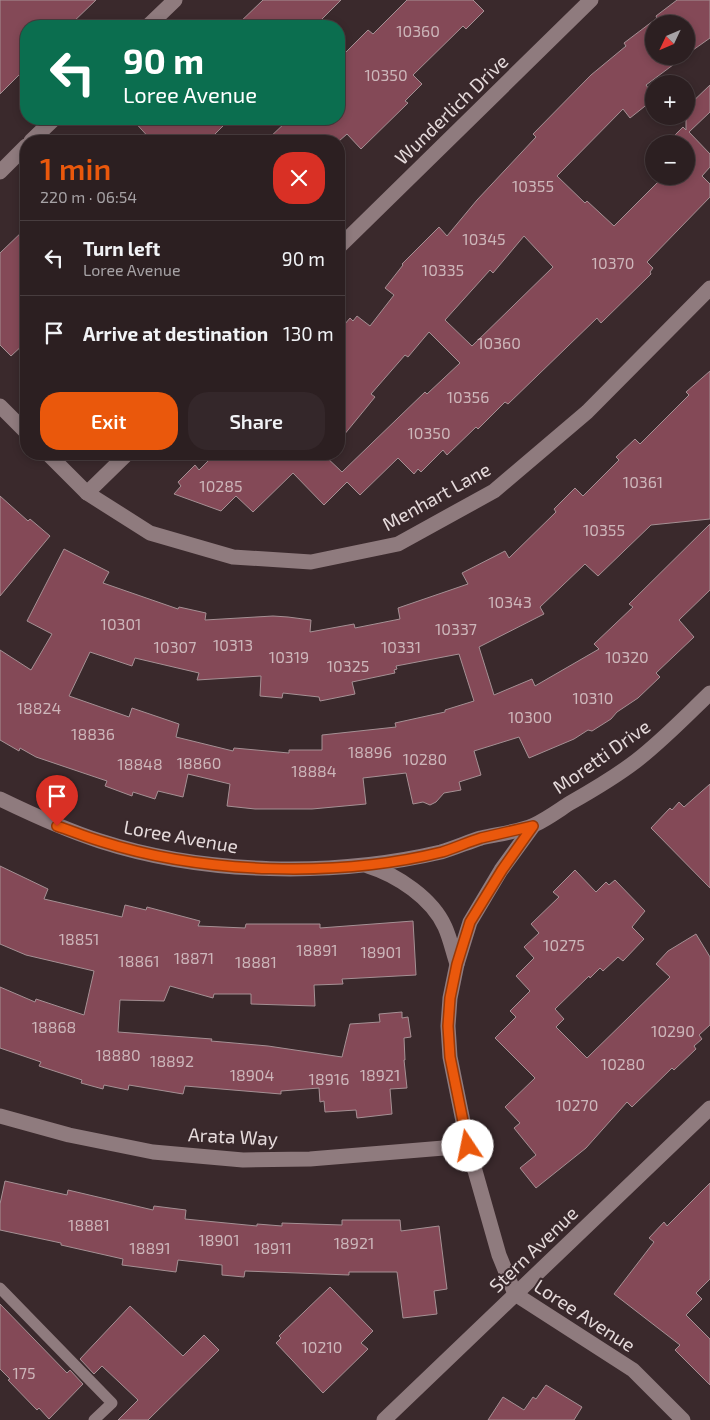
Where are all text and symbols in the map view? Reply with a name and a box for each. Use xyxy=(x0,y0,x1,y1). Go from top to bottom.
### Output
north arrow xyxy=(645,15,695,65)
map controls xyxy=(645,15,695,185)
house number: 10360 xyxy=(396,21,440,40)
text: 90 m xyxy=(123,39,204,81)
icon: left xyxy=(40,40,105,105)
street label: Wunderlich Drive xyxy=(390,49,512,169)
house number: 10350 xyxy=(364,65,408,84)
button: + xyxy=(645,75,695,125)
text: Loree Avenue xyxy=(123,81,257,107)
button: − xyxy=(645,135,695,185)
text: 1 min xyxy=(40,150,111,186)
button: close xyxy=(273,152,325,204)
house number: 10355 xyxy=(512,176,554,195)
text: 220 m · 06:54 xyxy=(40,187,137,206)
house number: 10345 xyxy=(462,229,506,248)
text: Turn left xyxy=(83,237,160,260)
icon: left xyxy=(40,244,68,272)
text: 90 m xyxy=(282,247,325,270)
house number: 10370 xyxy=(592,253,634,272)
text: Loree Avenue xyxy=(83,260,180,279)
house number: 10335 xyxy=(422,260,464,279)
icon: arrive xyxy=(40,319,68,347)
text: Arrive at destination xyxy=(83,322,268,345)
text: 130 m xyxy=(283,322,334,345)
house number: 10360 xyxy=(477,333,521,352)
house number: 10356 xyxy=(447,387,489,406)
button: Exit xyxy=(40,392,178,450)
button: Share xyxy=(188,392,325,450)
house number: 10350 xyxy=(407,423,451,442)
street label: Menhart Lane xyxy=(378,457,494,535)
house number: 10361 xyxy=(623,472,663,491)
house number: 10285 xyxy=(199,476,243,495)
house number: 10355 xyxy=(583,520,625,539)
house number: 10343 xyxy=(488,592,532,611)
house number: 10301 xyxy=(101,614,141,633)
house number: 10337 xyxy=(435,619,477,638)
house number: 10313 xyxy=(213,635,253,654)
house number: 10307 xyxy=(154,637,196,656)
house number: 10331 xyxy=(381,637,421,656)
house number: 10319 xyxy=(269,647,309,666)
house number: 10320 xyxy=(605,647,649,666)
house number: 10325 xyxy=(327,656,369,675)
house number: 10310 xyxy=(573,688,613,707)
house number: 18824 xyxy=(17,698,61,717)
house number: 10300 xyxy=(508,707,552,726)
street label: Moretti Drive xyxy=(548,714,654,798)
house number: 18836 xyxy=(71,724,115,743)
house number: 18896 xyxy=(348,742,392,761)
house number: 10280 xyxy=(403,749,447,768)
house number: 18860 xyxy=(177,753,221,772)
house number: 18848 xyxy=(117,754,163,773)
house number: 18884 xyxy=(291,761,337,780)
pin xyxy=(36,775,78,826)
icon: arrive xyxy=(43,782,71,810)
street label: Loree Avenue xyxy=(122,815,240,857)
house number: 18851 xyxy=(59,929,99,948)
house number: 10275 xyxy=(543,935,585,954)
house number: 18891 xyxy=(296,940,338,959)
house number: 18901 xyxy=(360,942,402,961)
house number: 18871 xyxy=(174,948,214,967)
house number: 18861 xyxy=(118,951,160,970)
house number: 18881 xyxy=(235,952,277,971)
house number: 18868 xyxy=(32,1017,76,1036)
house number: 10290 xyxy=(651,1021,695,1040)
house number: 18880 xyxy=(95,1045,141,1064)
house number: 18892 xyxy=(150,1051,194,1070)
house number: 10280 xyxy=(601,1054,645,1073)
house number: 18904 xyxy=(230,1065,275,1084)
house number: 18921 xyxy=(360,1065,400,1084)
house number: 18916 xyxy=(309,1069,349,1088)
house number: 10270 xyxy=(556,1095,598,1114)
position arrow xyxy=(441,1119,493,1171)
street label: Arata Way xyxy=(188,1122,278,1150)
street label: Stern Avenue xyxy=(484,1201,582,1297)
house number: 18881 xyxy=(68,1215,110,1234)
house number: 18901 xyxy=(198,1230,240,1249)
house number: 18921 xyxy=(334,1233,374,1252)
house number: 18891 xyxy=(129,1238,171,1257)
house number: 18911 xyxy=(254,1238,292,1257)
street label: Loree Avenue xyxy=(530,1274,640,1356)
house number: 10210 xyxy=(301,1337,343,1356)
house number: 175 xyxy=(12,1363,36,1382)

